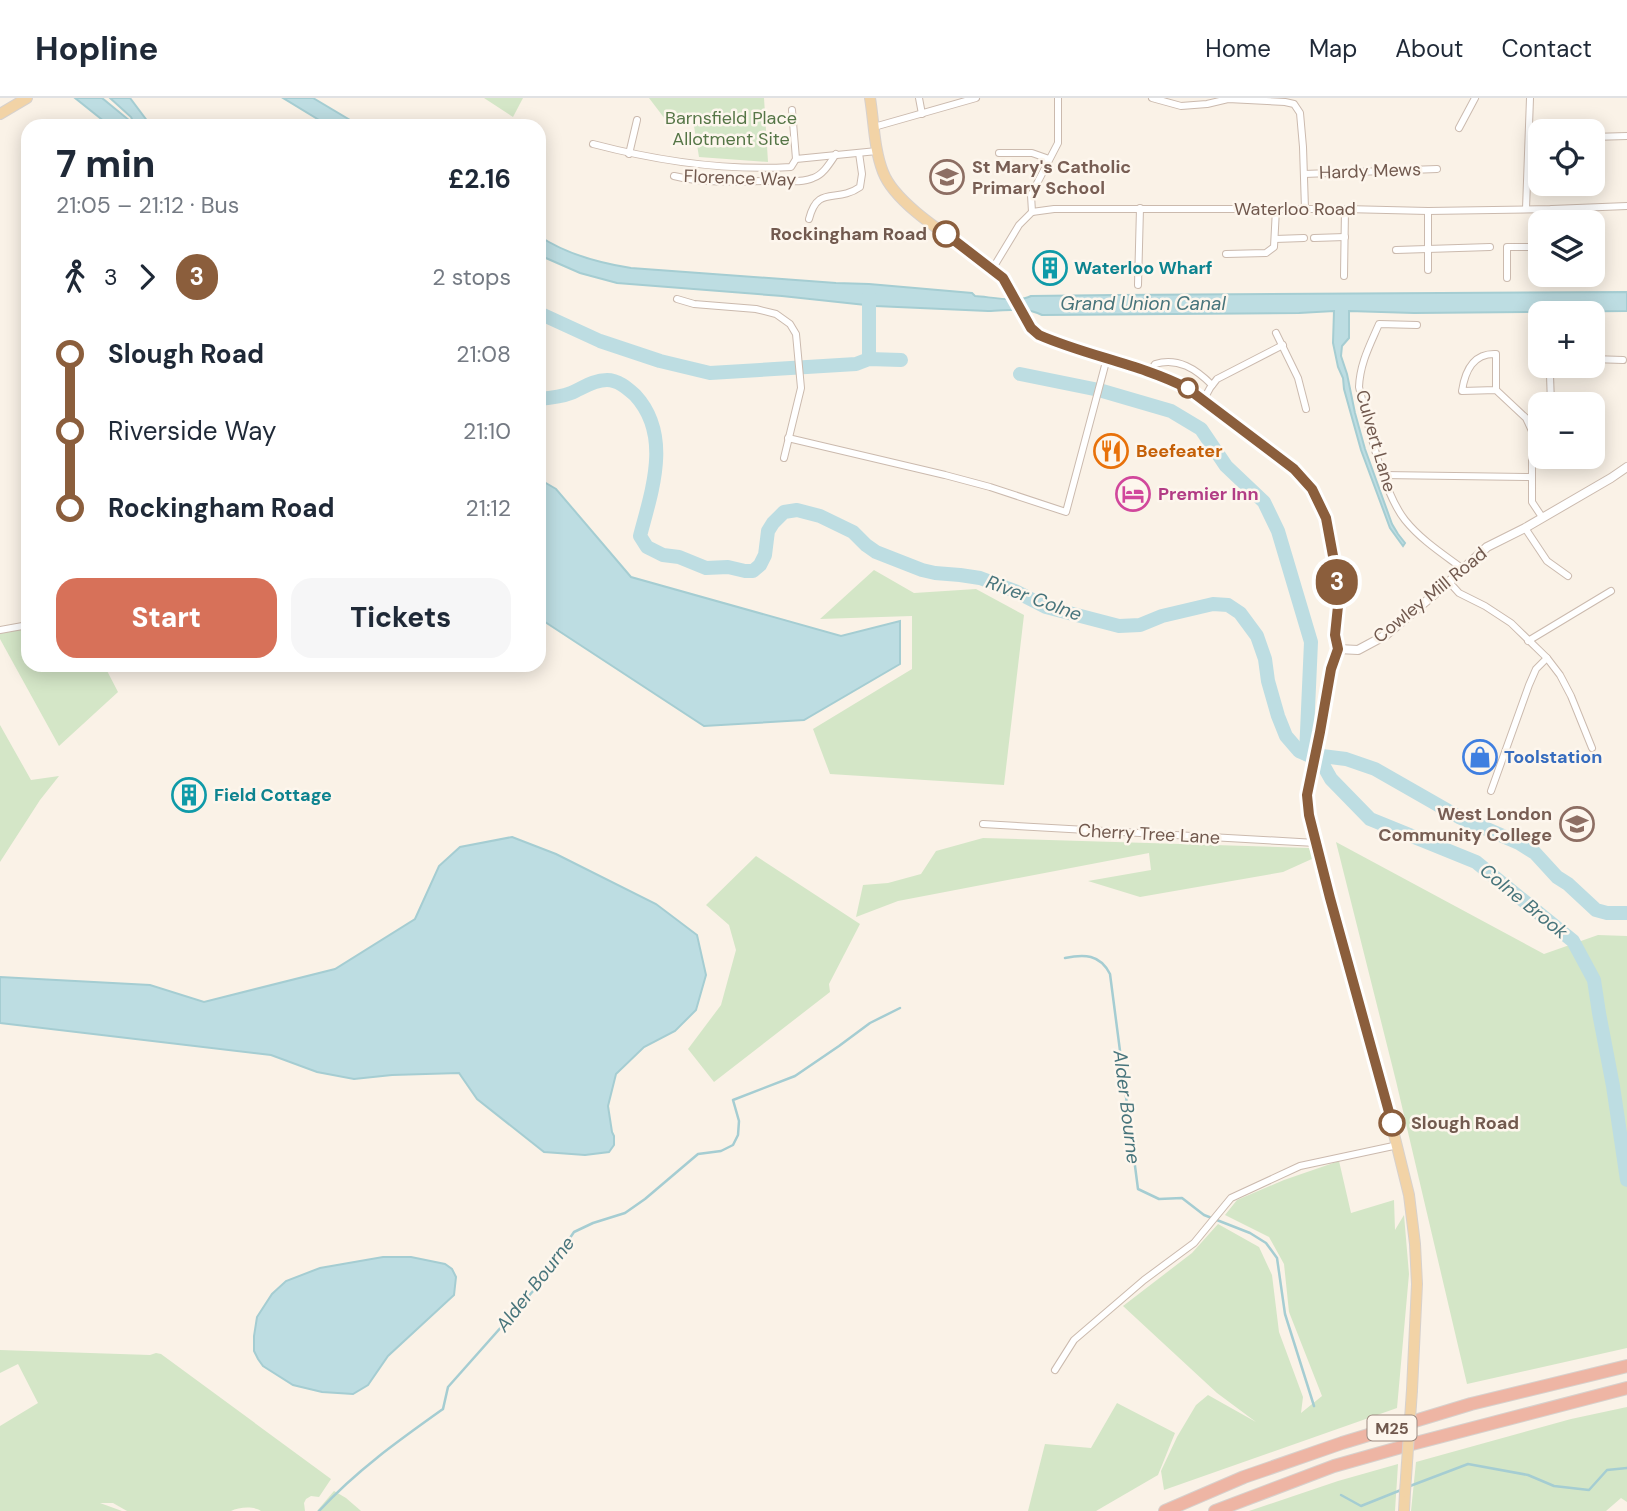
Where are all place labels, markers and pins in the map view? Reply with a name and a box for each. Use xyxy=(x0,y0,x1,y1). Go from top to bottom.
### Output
place label: St Mary's Catholic Primary School xyxy=(972,155,1131,200)
school or university icon: St Mary's Catholic Primary School xyxy=(928,158,966,196)
marker: Rockingham Road xyxy=(933,221,959,247)
place label: Rockingham Road xyxy=(770,222,927,246)
building icon: Waterloo Wharf xyxy=(1031,249,1069,287)
place label: Waterloo Wharf xyxy=(1074,256,1213,280)
unlabelled marker xyxy=(1178,378,1198,398)
restaurant icon: Beefeater xyxy=(1092,432,1130,470)
place label: Beefeater xyxy=(1136,439,1223,463)
hotel icon: Premier Inn xyxy=(1114,475,1152,513)
place label: Premier Inn xyxy=(1158,482,1259,506)
shop icon: Toolstation xyxy=(1461,738,1499,776)
place label: Toolstation xyxy=(1504,745,1602,769)
building icon: Field Cottage xyxy=(170,776,208,814)
place label: Field Cottage xyxy=(214,783,332,807)
place label: West London Community College xyxy=(1378,802,1552,847)
school or university icon: West London Community College xyxy=(1558,805,1596,843)
marker: Slough Road xyxy=(1379,1110,1405,1136)
place label: Slough Road xyxy=(1411,1111,1519,1135)

